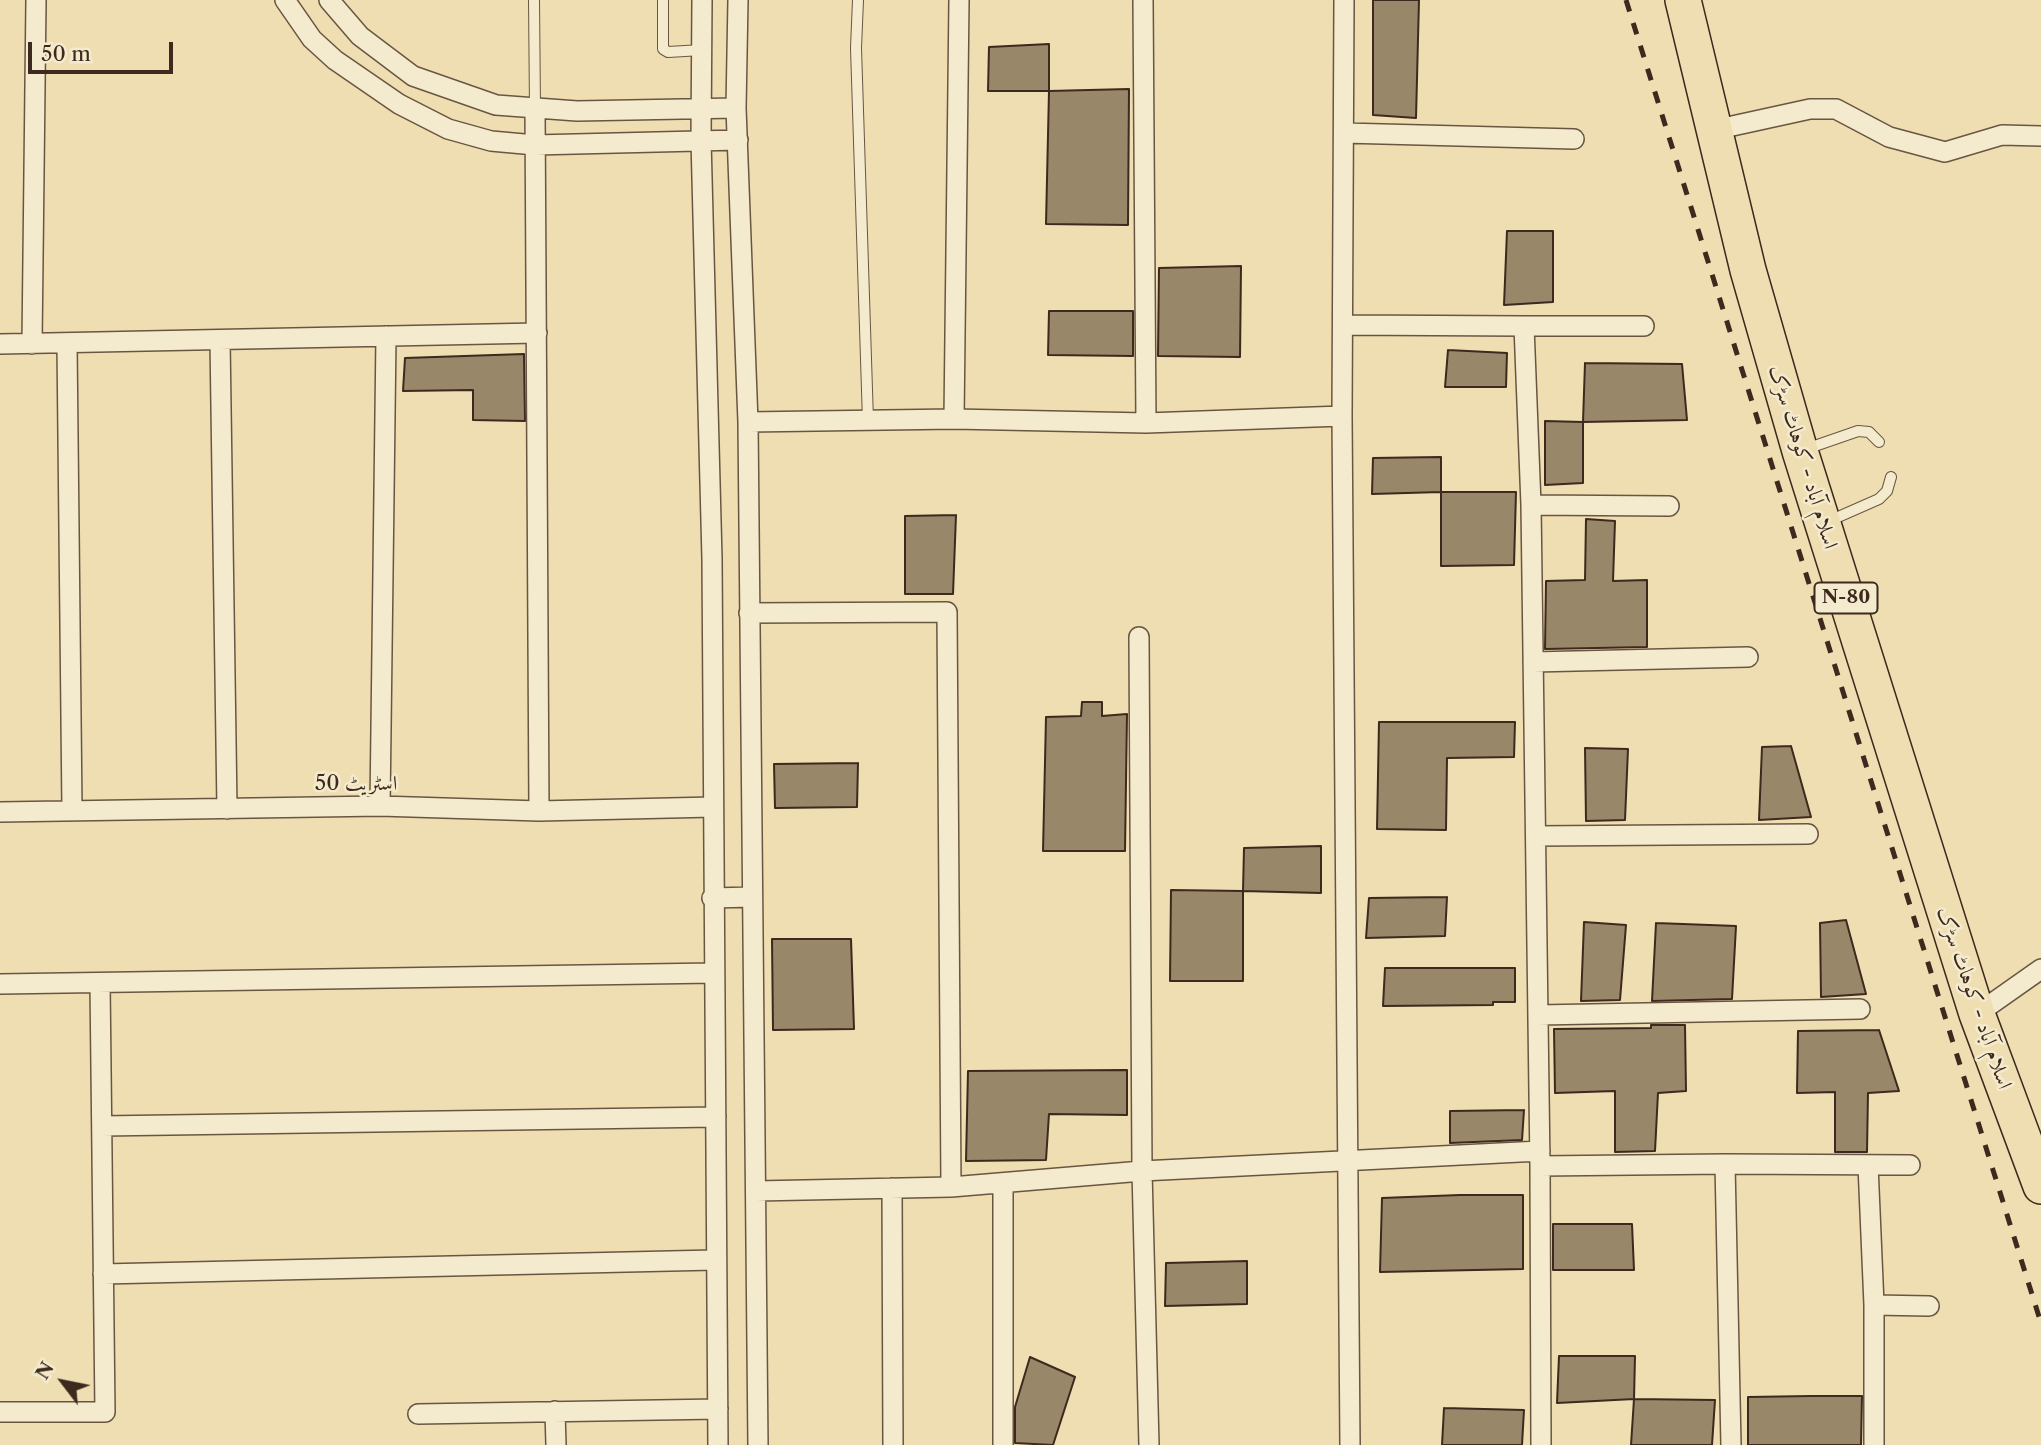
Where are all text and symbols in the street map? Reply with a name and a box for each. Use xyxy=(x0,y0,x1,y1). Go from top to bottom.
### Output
scale bar xyxy=(32,28,177,72)
text: 50 m xyxy=(41,41,91,66)
street label: اسلام آباد - کوہاٹ سڑک xyxy=(1763,362,1843,552)
road number: N-80 xyxy=(1814,582,1878,614)
street label: اسٹریٹ 50 xyxy=(315,771,397,797)
street label: اسلام آباد - کوہاٹ سڑک xyxy=(1931,904,2017,1092)
north arrow xyxy=(28,1347,98,1417)
text: N xyxy=(31,1358,59,1384)

